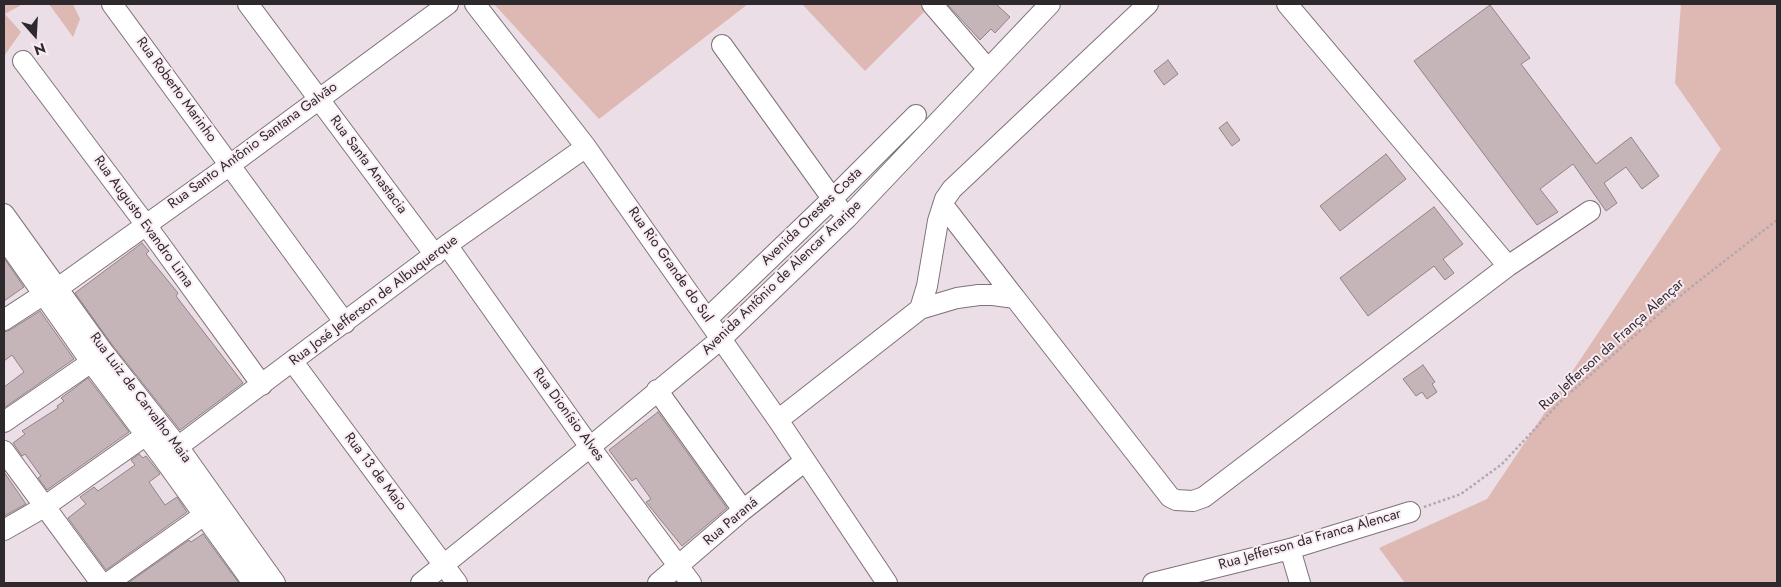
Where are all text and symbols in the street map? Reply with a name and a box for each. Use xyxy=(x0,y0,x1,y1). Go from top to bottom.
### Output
north arrow xyxy=(10,10,60,60)
street label: Rua Roberto Marinho xyxy=(132,34,220,146)
text: N xyxy=(31,38,48,60)
street label: Rua Santo Antônio Santana Galvão xyxy=(165,79,341,213)
street label: Rua Santa Anastacia xyxy=(326,113,410,217)
street label: Rua Augusto Evandro Lima xyxy=(90,153,196,291)
street label: Avenida Orestes Costa xyxy=(758,165,866,269)
street label: Avenida Antônio de Alencar Araripe xyxy=(699,197,865,359)
street label: Rua Rio Grande do Sul xyxy=(624,204,716,326)
street label: Rua José Jefferson de Albuquerque xyxy=(287,232,461,370)
street label: Rua Jefferson da França Alençar xyxy=(1536,276,1688,414)
street label: Rua Luiz de Carvalho Maia xyxy=(86,330,194,466)
street label: Rua Dionísio Alves xyxy=(529,365,607,465)
street label: Rua 13 de Maio xyxy=(340,430,410,514)
street label: Rua Paraná xyxy=(700,494,762,550)
street label: Rua Jefferson da Franca Alencar xyxy=(1217,506,1403,574)

